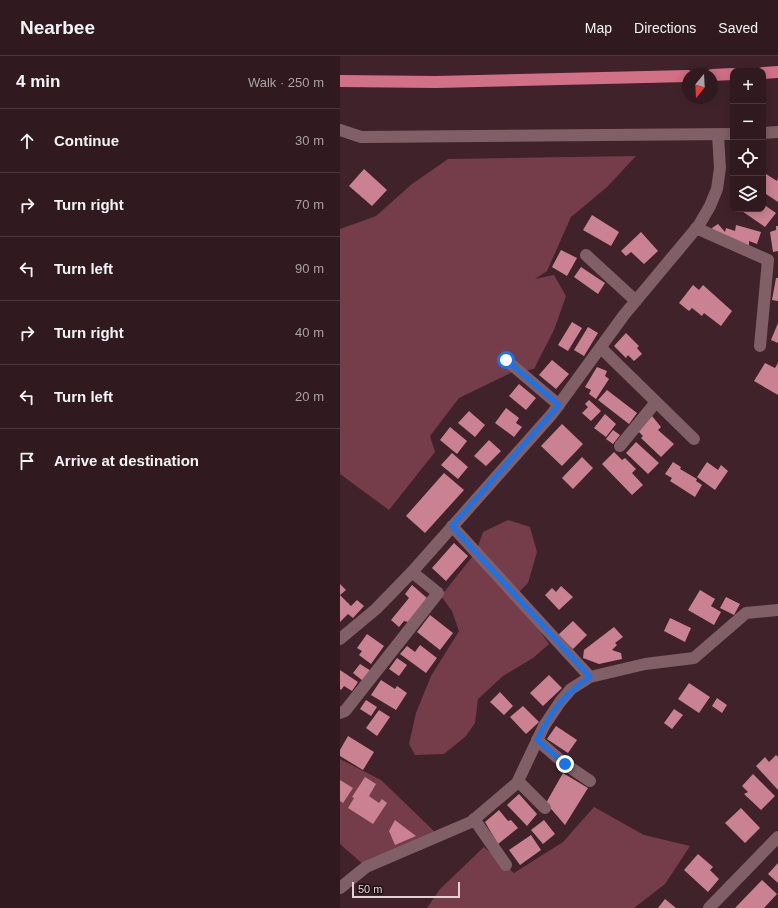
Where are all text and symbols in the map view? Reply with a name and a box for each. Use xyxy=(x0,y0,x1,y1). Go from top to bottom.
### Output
text: Nearbee xyxy=(20,17,95,38)
text: Map xyxy=(585,20,612,36)
text: Directions xyxy=(634,20,696,36)
text: Saved xyxy=(718,20,758,36)
north arrow xyxy=(682,68,718,104)
map controls xyxy=(730,68,766,212)
button: + xyxy=(730,68,766,104)
text: 4 min xyxy=(16,72,60,91)
text: Walk · 250 m xyxy=(248,75,324,90)
button: − xyxy=(730,104,766,140)
icon: ahead xyxy=(16,130,38,152)
text: Continue xyxy=(54,132,119,149)
text: 30 m xyxy=(295,133,324,148)
button: locate xyxy=(730,140,766,176)
button: layers xyxy=(730,176,766,212)
icon: right xyxy=(16,194,38,216)
text: Turn right xyxy=(54,196,124,213)
text: 70 m xyxy=(295,197,324,212)
icon: left xyxy=(16,258,38,280)
text: Turn left xyxy=(54,260,113,277)
text: 90 m xyxy=(295,261,324,276)
icon: right xyxy=(16,322,38,344)
text: Turn right xyxy=(54,324,124,341)
text: 40 m xyxy=(295,325,324,340)
route start xyxy=(497,351,515,369)
icon: left xyxy=(16,386,38,408)
text: Turn left xyxy=(54,388,113,405)
text: 20 m xyxy=(295,389,324,404)
icon: arrive xyxy=(16,450,38,472)
text: Arrive at destination xyxy=(54,452,199,469)
route end xyxy=(556,755,574,773)
scale bar xyxy=(352,880,460,899)
text: 50 m xyxy=(358,883,382,895)

